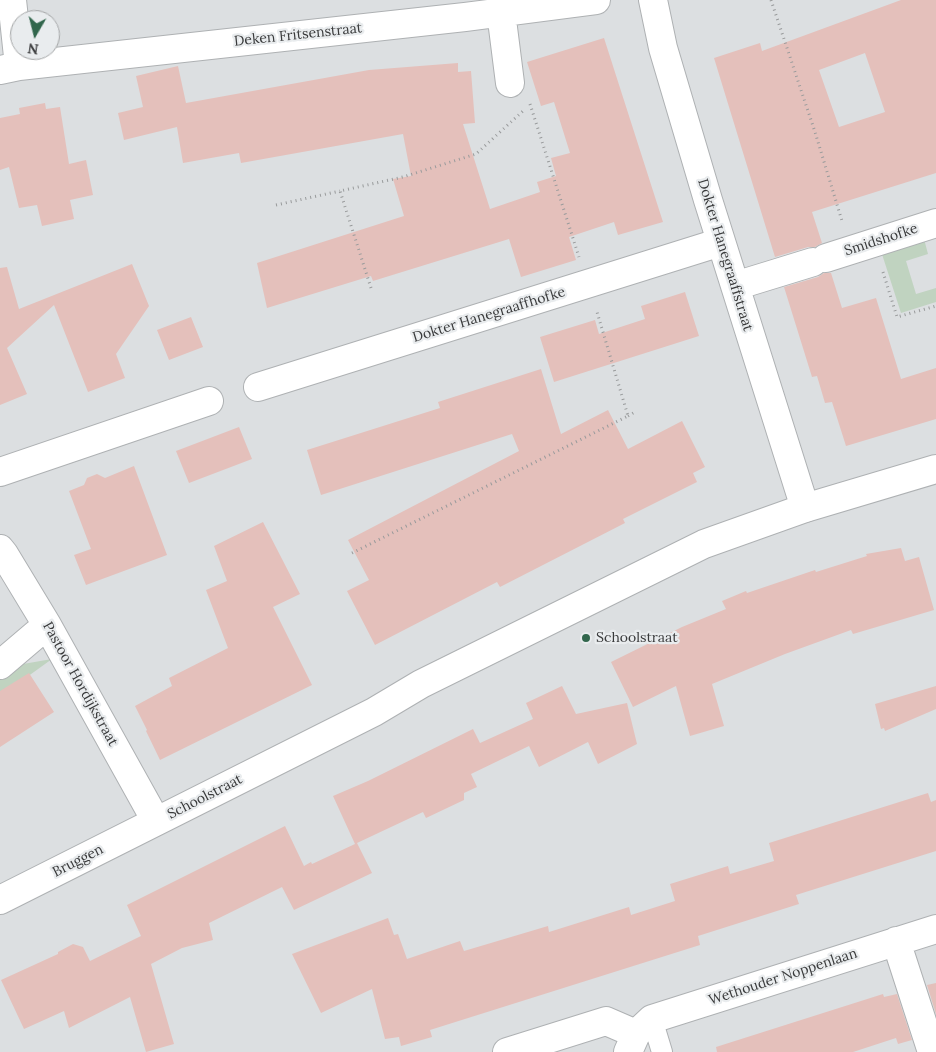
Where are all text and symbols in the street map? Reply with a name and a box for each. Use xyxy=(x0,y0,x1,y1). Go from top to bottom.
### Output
north arrow xyxy=(10,10,60,60)
street label: Deken Fritsenstraat xyxy=(233,20,363,50)
text: N xyxy=(26,39,40,59)
street label: Dokter Hanegraaffstraat xyxy=(694,177,756,333)
street label: Smidshofke xyxy=(842,220,920,260)
street label: Dokter Hanegraaffhofke xyxy=(411,284,567,346)
street label: Pastoor Hordijkstraat xyxy=(39,619,121,749)
place label: Schoolstraat xyxy=(596,630,678,646)
marker: Schoolstraat xyxy=(580,632,592,644)
street label: Schoolstraat xyxy=(165,771,245,823)
street label: Bruggen xyxy=(50,841,106,881)
street label: Wethouder Noppenlaan xyxy=(707,945,859,1009)

